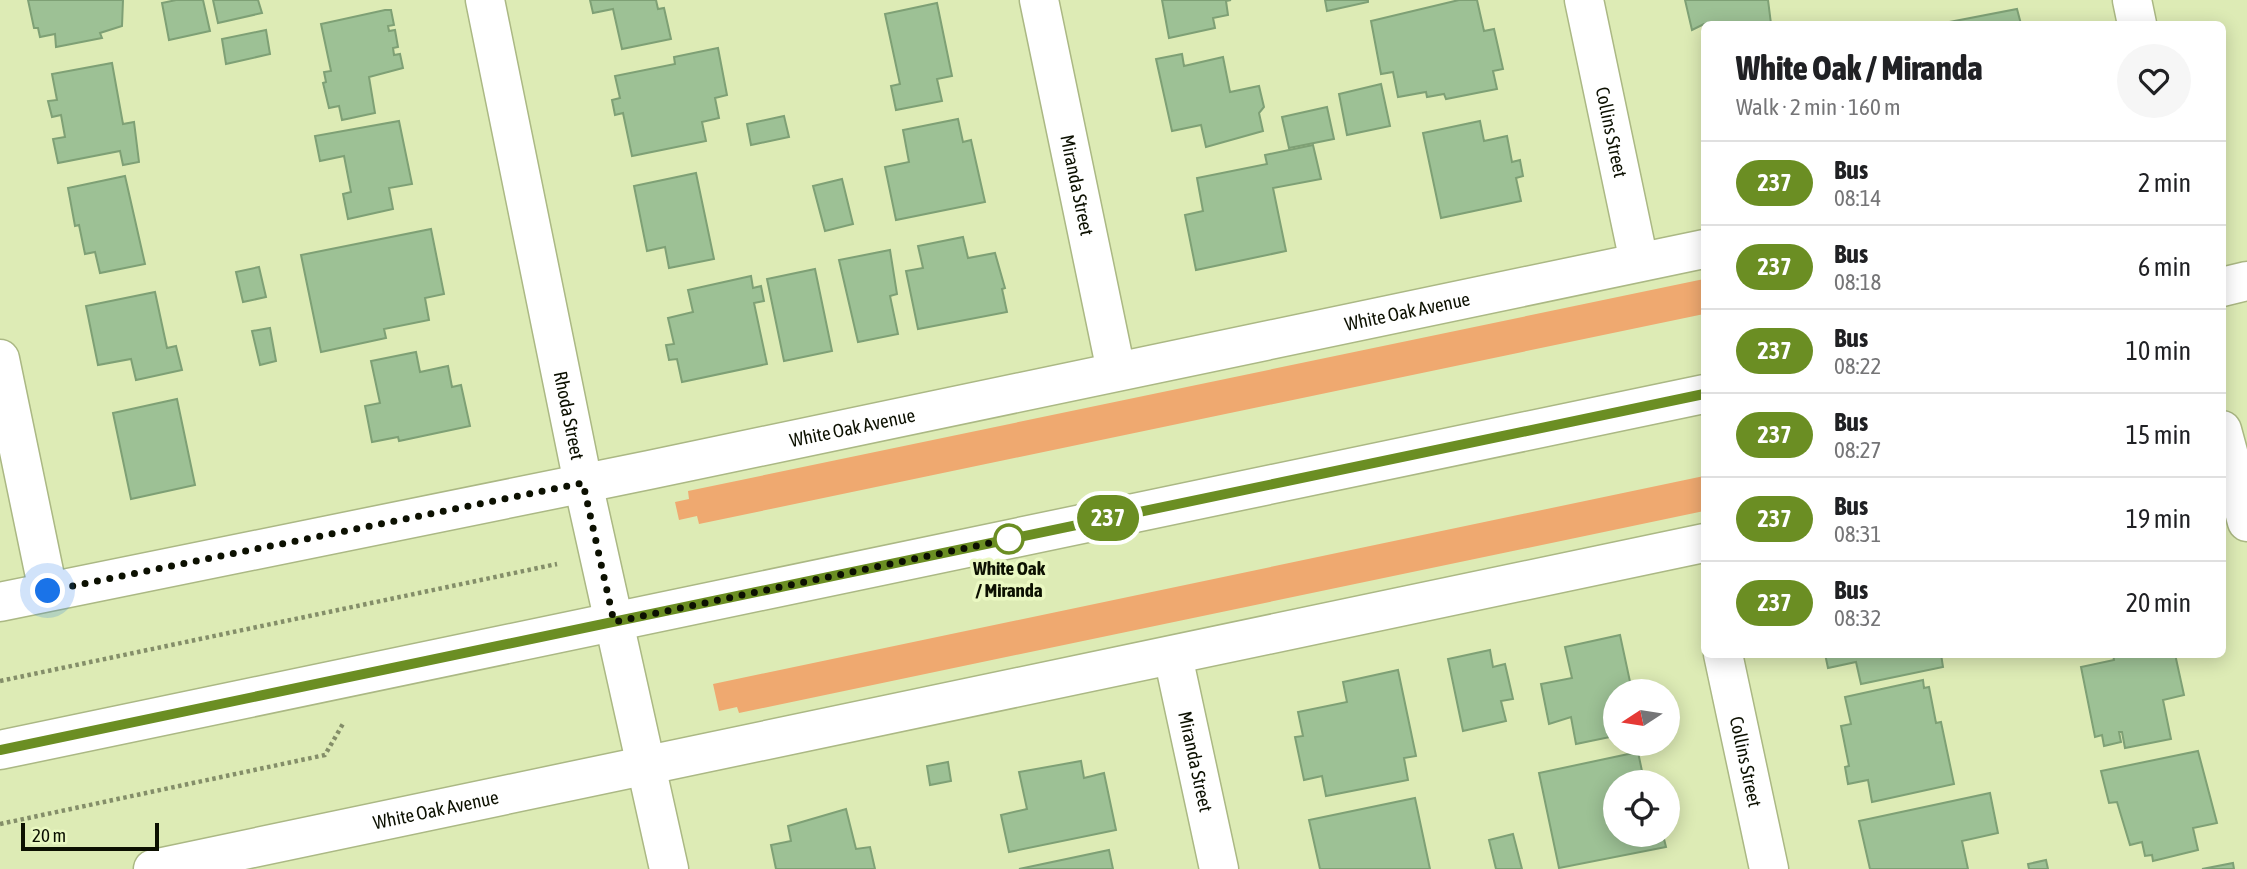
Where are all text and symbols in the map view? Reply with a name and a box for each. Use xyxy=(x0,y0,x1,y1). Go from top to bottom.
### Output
button: heart xyxy=(2117,44,2191,118)
text: White Oak / Miranda xyxy=(1736,49,1983,87)
street label: Collins Street xyxy=(1591,85,1632,180)
text: Walk · 2 min · 160 m xyxy=(1736,94,1900,120)
street label: Miranda Street xyxy=(1056,133,1099,238)
text: Bus xyxy=(1834,155,1868,185)
text: 2 min xyxy=(2138,168,2191,198)
text: 237 xyxy=(1758,169,1791,196)
text: 08:14 xyxy=(1834,185,1881,211)
text: Bus xyxy=(1834,239,1868,269)
text: 6 min xyxy=(2138,252,2191,282)
text: 237 xyxy=(1758,253,1791,280)
text: 08:18 xyxy=(1834,269,1881,295)
street label: White Oak Avenue xyxy=(1343,287,1472,335)
text: Bus xyxy=(1834,323,1868,353)
text: 10 min xyxy=(2126,336,2191,366)
text: 237 xyxy=(1758,337,1791,364)
text: 08:22 xyxy=(1834,353,1881,379)
street label: Rhoda Street xyxy=(550,369,589,462)
street label: White Oak Avenue xyxy=(788,404,917,451)
text: Bus xyxy=(1834,407,1868,437)
text: 15 min xyxy=(2126,420,2191,450)
text: 237 xyxy=(1758,421,1791,448)
text: 08:27 xyxy=(1834,437,1881,463)
text: Bus xyxy=(1834,491,1868,521)
line badge: 237 xyxy=(1068,495,1148,541)
text: 237 xyxy=(1091,504,1125,531)
text: 19 min xyxy=(2126,504,2191,534)
text: 237 xyxy=(1758,505,1791,532)
text: 08:31 xyxy=(1834,521,1881,547)
marker: White Oak / Miranda xyxy=(994,524,1024,554)
place label: White Oak / Miranda xyxy=(972,557,1046,601)
your location xyxy=(30,573,65,608)
text: Bus xyxy=(1834,575,1868,605)
text: 20 min xyxy=(2126,588,2191,618)
text: 237 xyxy=(1758,589,1791,616)
text: 08:32 xyxy=(1834,605,1881,631)
north arrow xyxy=(1603,679,1680,756)
map controls xyxy=(1603,679,1680,847)
street label: Miranda Street xyxy=(1174,709,1217,814)
street label: Collins Street xyxy=(1726,714,1766,809)
button: locate xyxy=(1603,770,1680,847)
street label: White Oak Avenue xyxy=(371,786,500,833)
scale bar xyxy=(21,820,159,852)
text: 20 m xyxy=(32,824,66,846)

